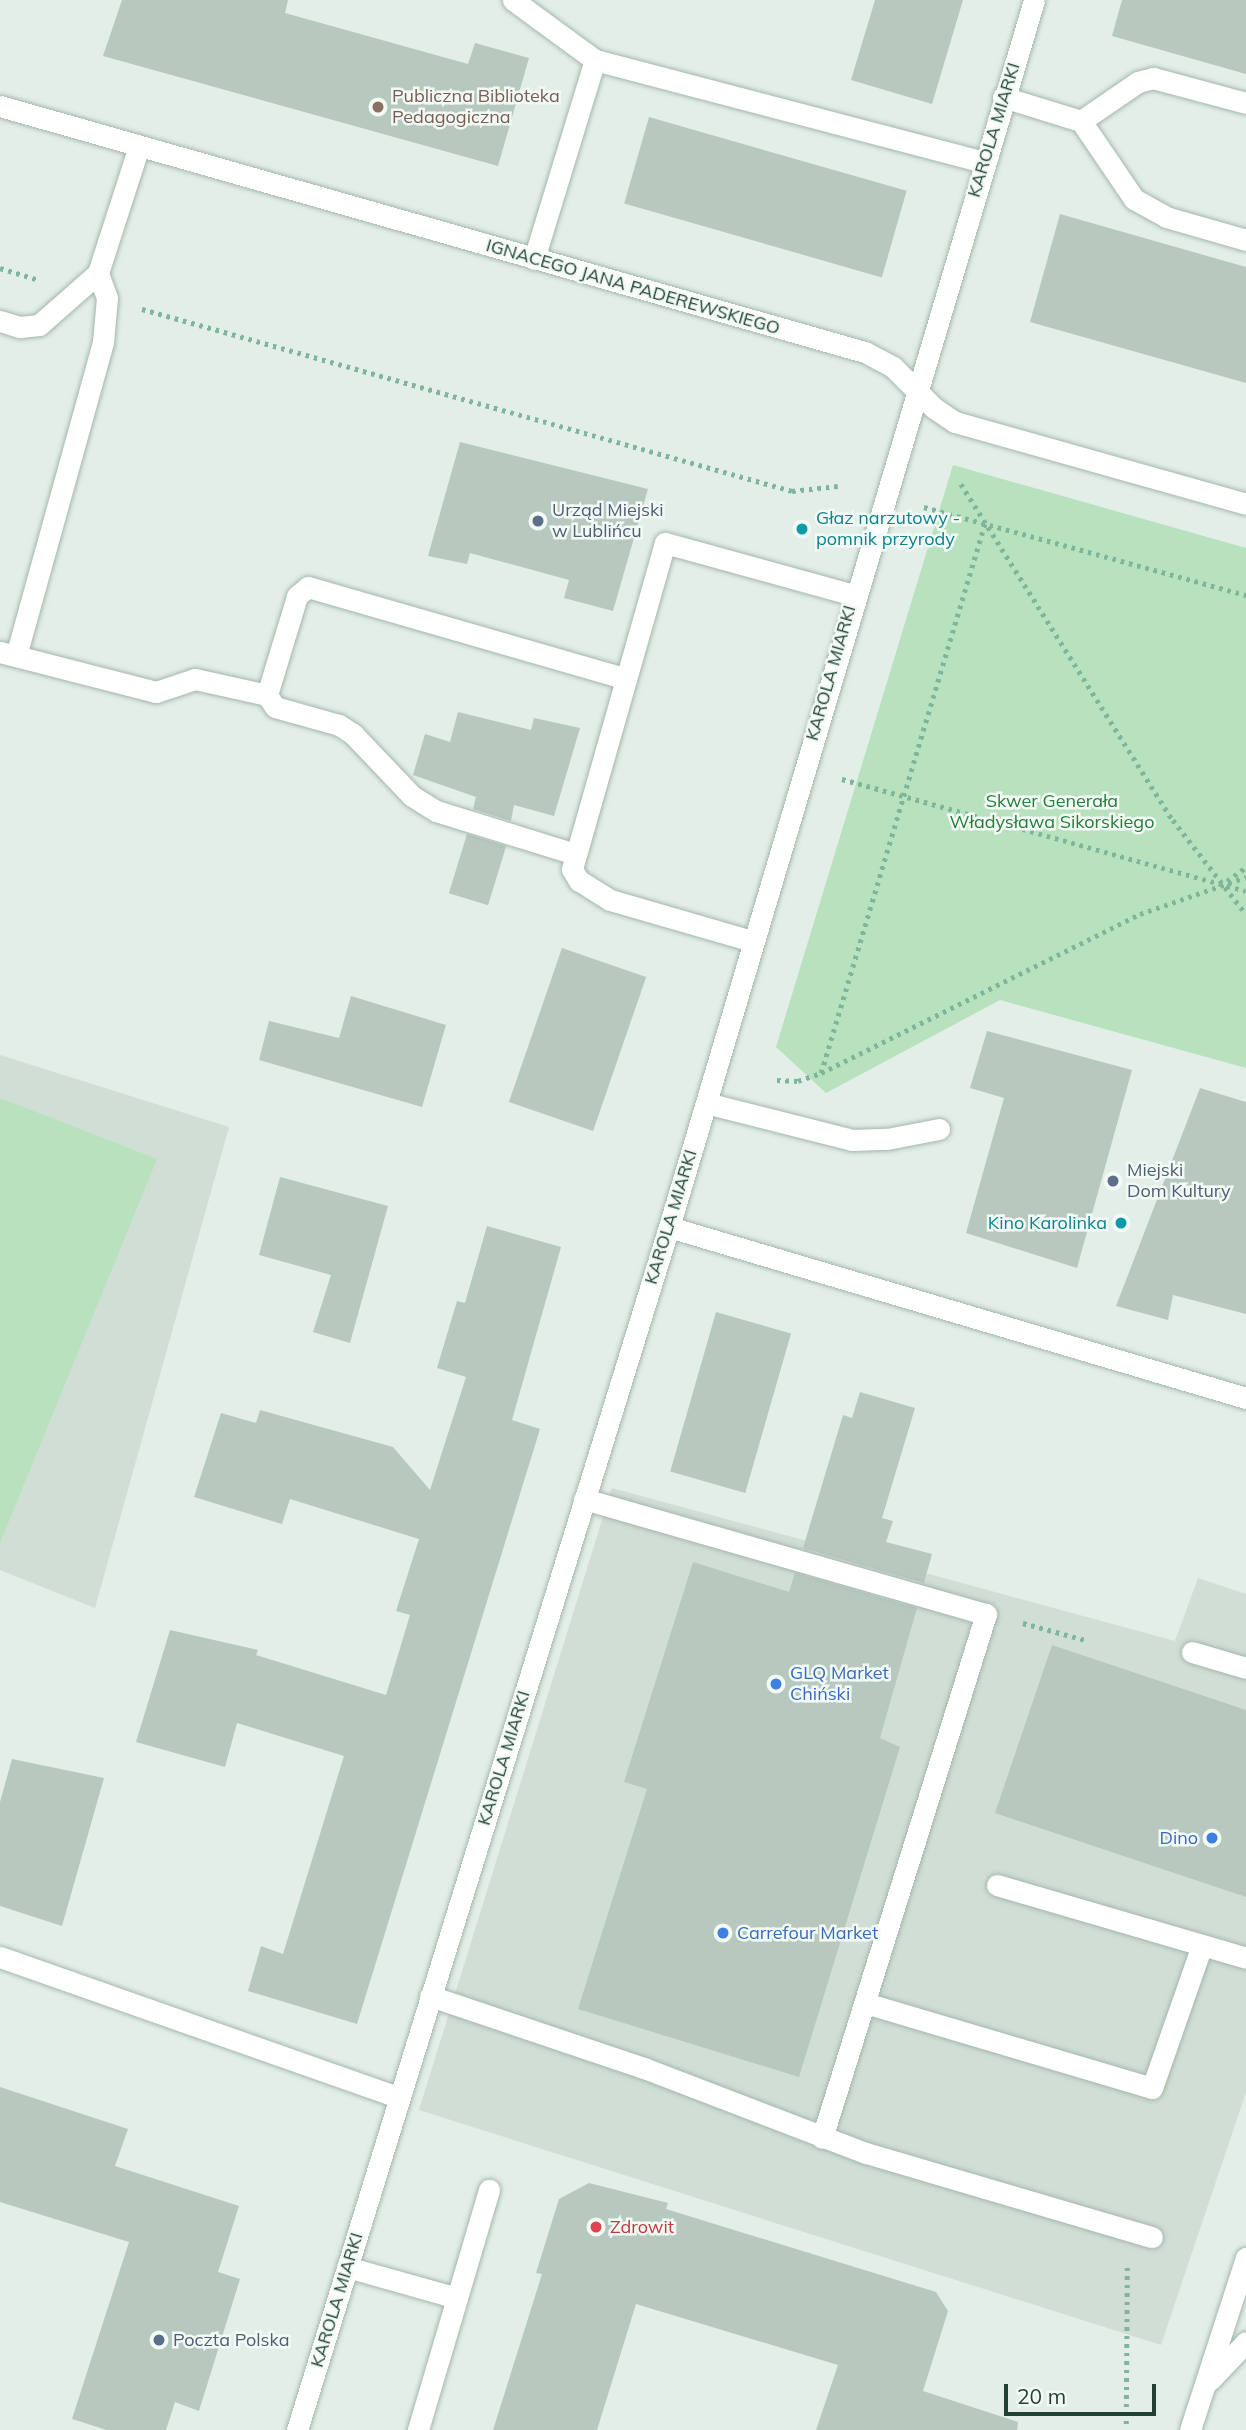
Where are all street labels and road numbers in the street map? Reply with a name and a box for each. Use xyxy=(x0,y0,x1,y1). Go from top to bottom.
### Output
street label: KAROLA MIARKI xyxy=(963,60,1025,200)
street label: IGNACEGO JANA PADEREWSKIEGO xyxy=(484,235,782,339)
street label: KAROLA MIARKI xyxy=(801,603,861,743)
street label: KAROLA MIARKI xyxy=(640,1147,702,1287)
street label: KAROLA MIARKI xyxy=(473,1688,535,1828)
street label: KAROLA MIARKI xyxy=(306,2230,368,2370)

